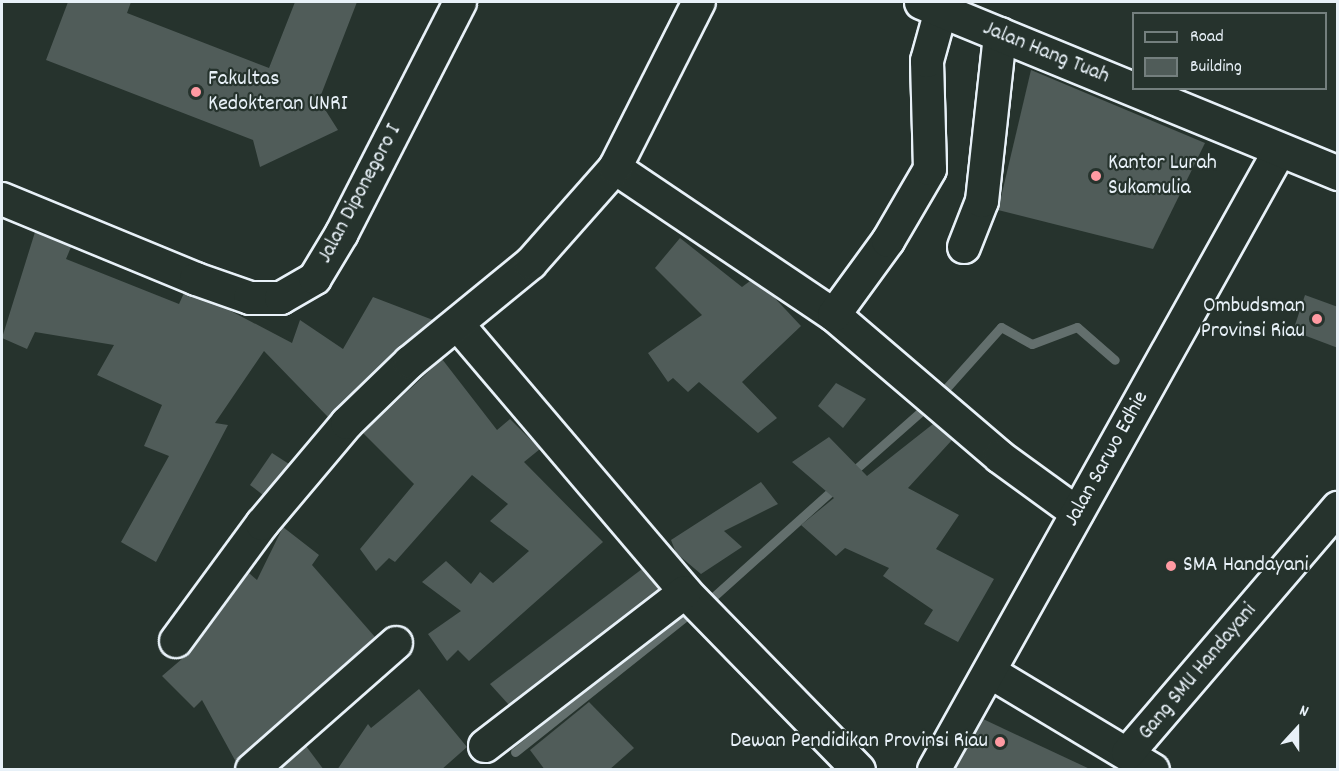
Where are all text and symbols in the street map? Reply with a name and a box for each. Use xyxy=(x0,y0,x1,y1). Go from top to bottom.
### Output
legend xyxy=(1132,12,1327,90)
street label: Jalan Hang Tuah xyxy=(979,16,1113,90)
text: Road xyxy=(1190,25,1224,50)
text: Building xyxy=(1190,55,1242,80)
place label: Fakultas Kedokteran UNRI xyxy=(208,66,347,118)
marker: Fakultas Kedokteran UNRI xyxy=(189,85,203,99)
street label: Jalan Diponegoro I xyxy=(312,120,408,268)
place label: Kantor Lurah Sukamulia xyxy=(1108,150,1217,202)
marker: Kantor Lurah Sukamulia xyxy=(1089,169,1103,183)
place label: Ombudsman Provinsi Riau xyxy=(1201,293,1305,344)
marker: Ombudsman Provinsi Riau xyxy=(1310,312,1324,326)
street label: Jalan Sarwo Edhie xyxy=(1059,387,1155,531)
place label: SMA Handayani xyxy=(1183,553,1308,579)
marker: SMA Handayani xyxy=(1164,559,1178,573)
street label: Gang SMU Handayani xyxy=(1133,598,1263,746)
north arrow xyxy=(1267,699,1327,759)
text: N xyxy=(1296,700,1311,724)
place label: Dewan Pendidikan Provinsi Riau xyxy=(730,729,988,755)
marker: Dewan Pendidikan Provinsi Riau xyxy=(993,735,1007,749)

